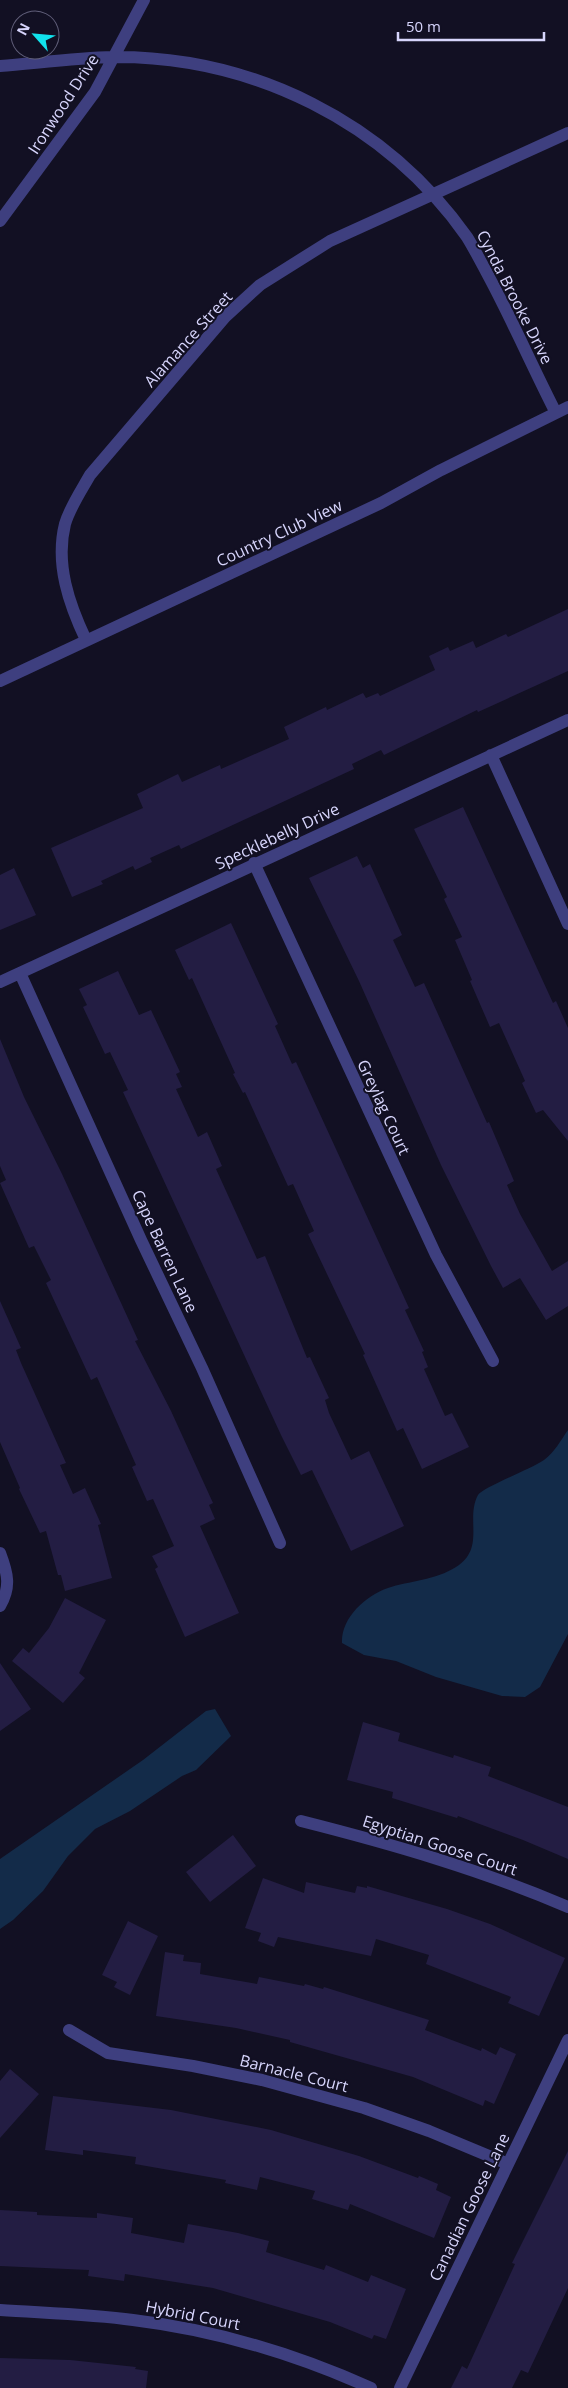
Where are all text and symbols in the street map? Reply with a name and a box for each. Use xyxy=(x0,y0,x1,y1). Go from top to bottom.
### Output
north arrow xyxy=(10,10,60,60)
scale bar xyxy=(398,10,544,42)
text: 50 m xyxy=(406,16,441,36)
text: N xyxy=(12,19,34,38)
street label: Ironwood Drive xyxy=(22,50,104,158)
street label: Cynda Brooke Drive xyxy=(472,226,558,368)
street label: Alamance Street xyxy=(139,286,237,392)
street label: Country Club View xyxy=(212,494,346,572)
street label: Specklebelly Drive xyxy=(211,798,343,874)
street label: Greylag Court xyxy=(352,1056,416,1158)
street label: Cape Barren Lane xyxy=(127,1186,203,1316)
street label: Egyptian Goose Court xyxy=(360,1810,520,1880)
street label: Barnacle Court xyxy=(237,2049,351,2097)
street label: Canadian Goose Lane xyxy=(424,2129,514,2285)
street label: Hybrid Court xyxy=(144,2295,242,2335)

